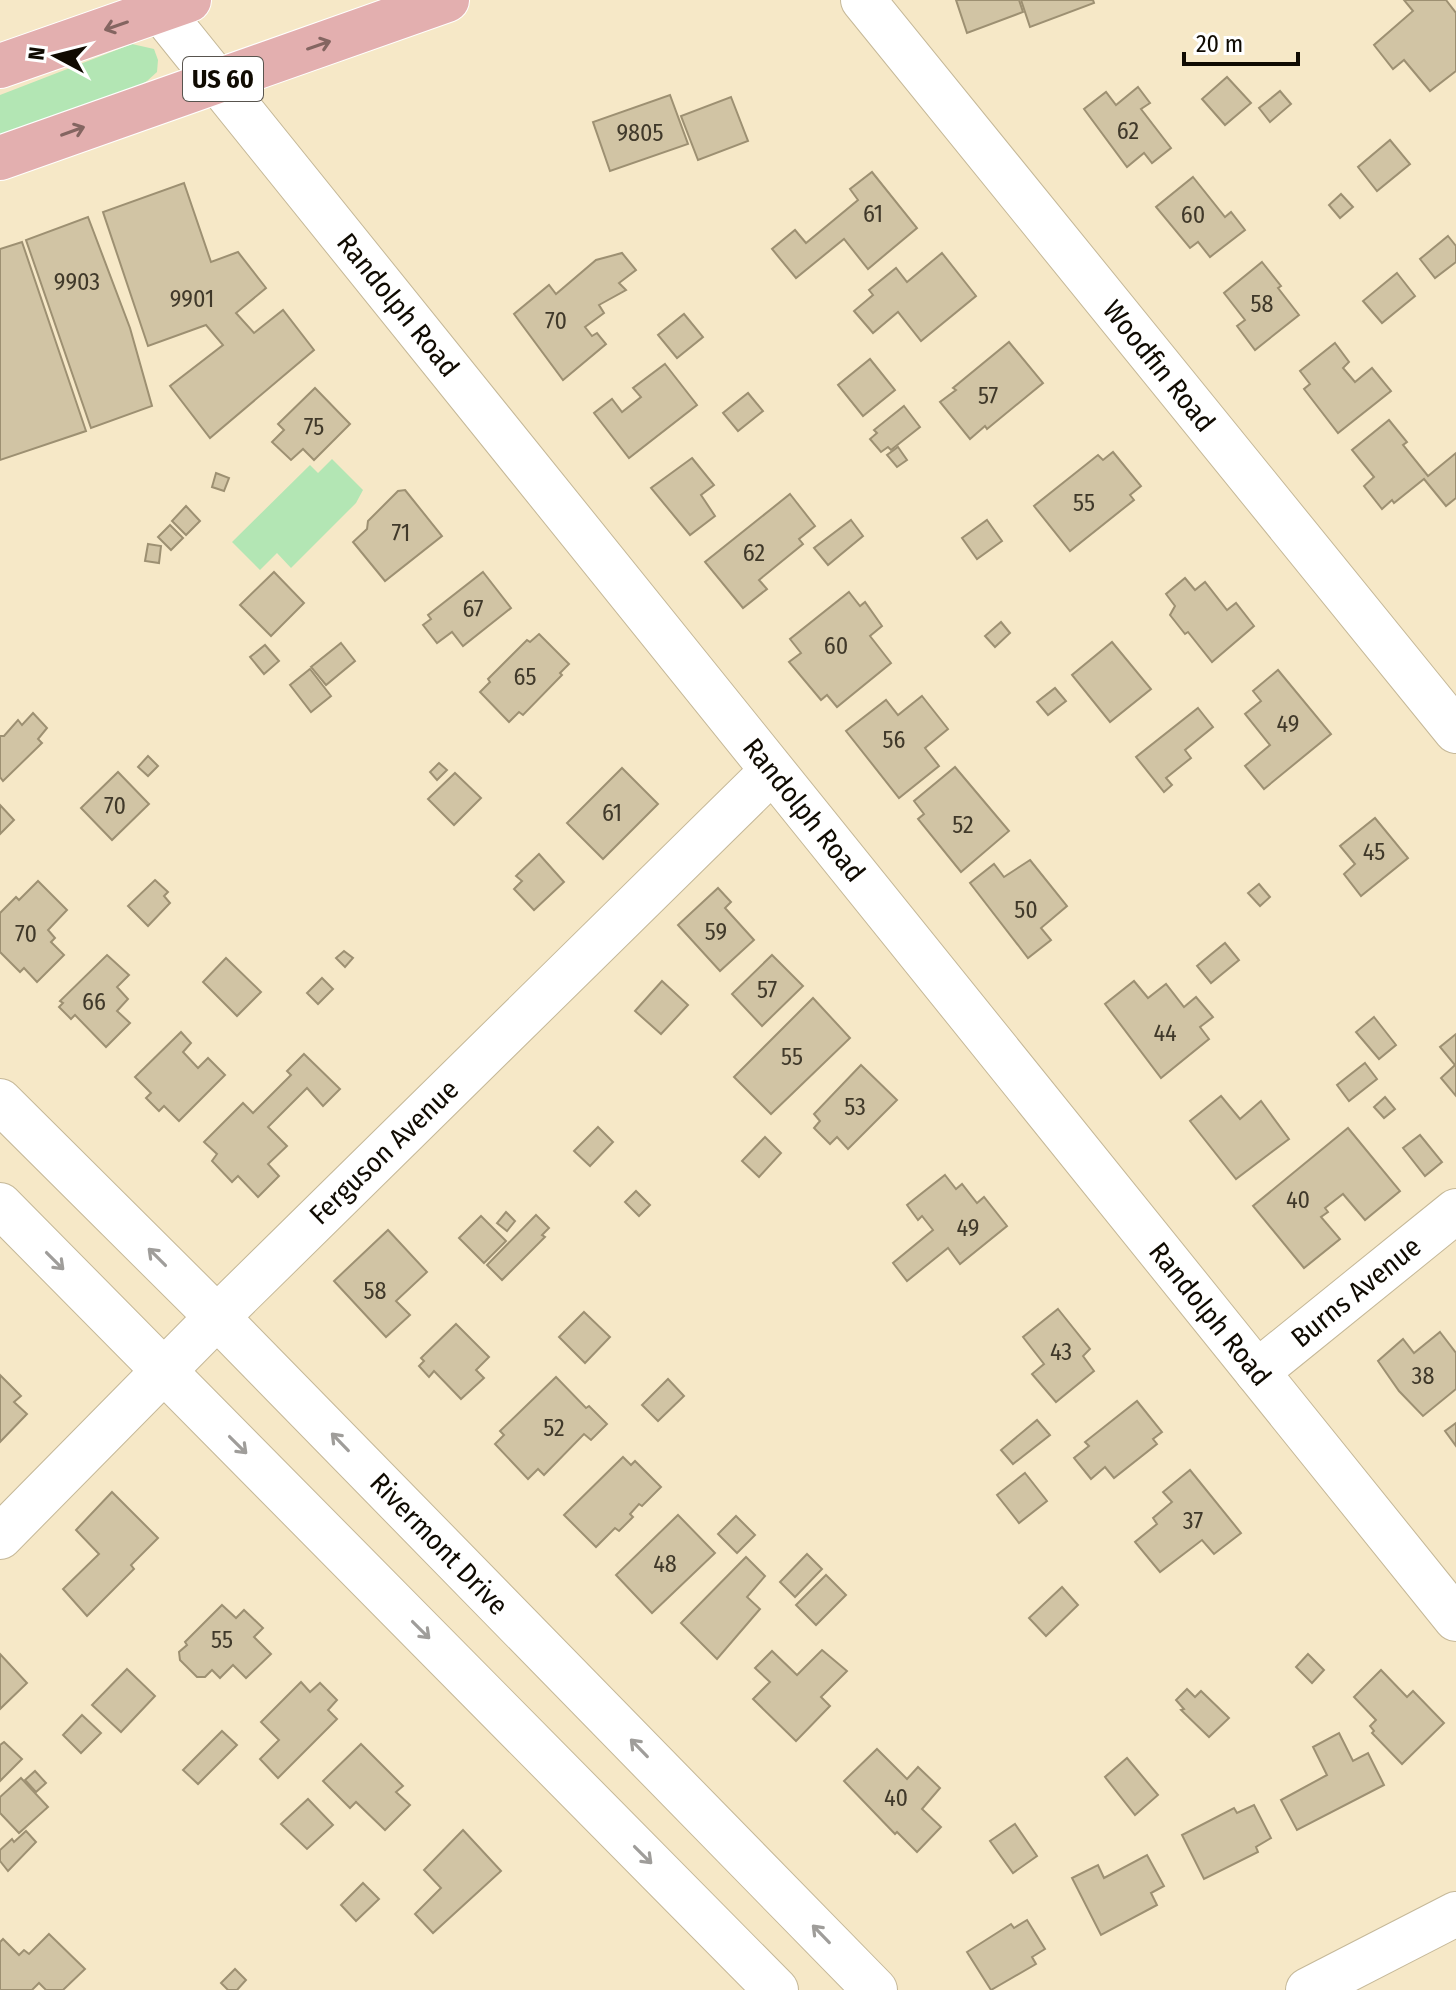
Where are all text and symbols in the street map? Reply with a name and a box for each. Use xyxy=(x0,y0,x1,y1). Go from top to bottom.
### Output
north arrow xyxy=(16,16,96,96)
scale bar xyxy=(1184,16,1298,66)
one-way arrow xyxy=(103,19,128,34)
text: 20 m xyxy=(1196,30,1243,58)
one-way arrow xyxy=(306,37,331,52)
text: N xyxy=(22,45,51,62)
road number: US 60 xyxy=(183,57,263,101)
house number: 62 xyxy=(1117,117,1139,145)
house number: 9805 xyxy=(616,119,664,147)
one-way arrow xyxy=(60,123,85,137)
house number: 61 xyxy=(863,200,883,228)
house number: 60 xyxy=(1181,201,1205,229)
street label: Randolph Road xyxy=(330,227,466,383)
house number: 9903 xyxy=(54,268,100,296)
house number: 9901 xyxy=(170,285,214,313)
house number: 58 xyxy=(1250,290,1274,318)
street label: Woodfin Road xyxy=(1096,294,1222,438)
house number: 70 xyxy=(545,307,567,335)
house number: 57 xyxy=(978,382,998,410)
house number: 75 xyxy=(304,413,324,441)
house number: 55 xyxy=(1073,489,1095,517)
house number: 71 xyxy=(392,519,410,547)
house number: 62 xyxy=(743,539,765,567)
house number: 67 xyxy=(462,595,484,623)
house number: 60 xyxy=(824,632,848,660)
house number: 65 xyxy=(514,663,536,691)
house number: 49 xyxy=(1277,710,1299,738)
house number: 56 xyxy=(883,726,905,754)
street label: Randolph Road xyxy=(736,732,872,888)
house number: 70 xyxy=(104,792,126,820)
house number: 61 xyxy=(602,799,622,827)
house number: 52 xyxy=(952,811,974,839)
house number: 45 xyxy=(1363,838,1385,866)
house number: 50 xyxy=(1014,896,1038,924)
house number: 59 xyxy=(705,918,727,946)
house number: 70 xyxy=(15,920,37,948)
house number: 57 xyxy=(757,976,777,1004)
house number: 66 xyxy=(82,988,106,1016)
house number: 44 xyxy=(1153,1019,1177,1047)
house number: 55 xyxy=(781,1043,803,1071)
street label: Ferguson Avenue xyxy=(303,1073,465,1231)
house number: 53 xyxy=(844,1093,866,1121)
house number: 40 xyxy=(1286,1186,1310,1214)
house number: 49 xyxy=(957,1214,979,1242)
street label: Burns Avenue xyxy=(1285,1230,1427,1354)
street label: Randolph Road xyxy=(1142,1236,1278,1392)
one-way arrow xyxy=(148,1248,167,1267)
one-way arrow xyxy=(45,1251,64,1270)
house number: 58 xyxy=(363,1277,387,1305)
house number: 43 xyxy=(1050,1338,1072,1366)
house number: 38 xyxy=(1412,1362,1434,1390)
house number: 52 xyxy=(543,1414,565,1442)
one-way arrow xyxy=(330,1432,349,1452)
one-way arrow xyxy=(228,1435,247,1454)
street label: Rivermont Drive xyxy=(363,1466,515,1622)
house number: 37 xyxy=(1183,1507,1203,1535)
house number: 48 xyxy=(653,1550,677,1578)
one-way arrow xyxy=(411,1620,430,1639)
house number: 55 xyxy=(211,1626,233,1654)
one-way arrow xyxy=(630,1739,649,1758)
house number: 40 xyxy=(884,1784,908,1812)
one-way arrow xyxy=(633,1845,652,1864)
one-way arrow xyxy=(812,1925,831,1944)

